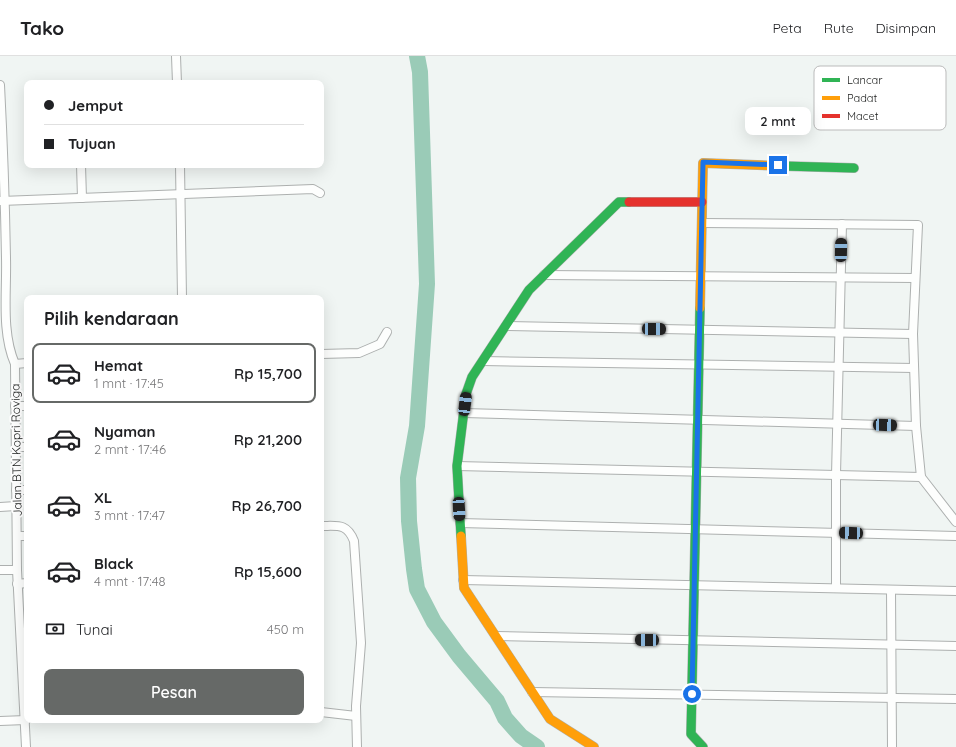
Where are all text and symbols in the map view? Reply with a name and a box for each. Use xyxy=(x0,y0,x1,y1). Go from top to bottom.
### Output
text: Tako xyxy=(20,16,64,40)
text: Peta xyxy=(772,19,802,37)
text: Rute xyxy=(824,19,854,37)
text: Disimpan xyxy=(876,19,936,37)
legend xyxy=(814,66,946,130)
text: Lancar xyxy=(847,73,883,87)
text: Padat xyxy=(847,91,877,105)
text: Jemput xyxy=(68,96,123,115)
callout: 2 mnt xyxy=(745,107,811,135)
text: Macet xyxy=(847,109,879,123)
text: 2 mnt xyxy=(760,113,796,129)
text: Tujuan xyxy=(68,134,116,153)
route end xyxy=(769,156,787,174)
car xyxy=(835,238,847,262)
text: Pilih kendaraan xyxy=(44,307,179,330)
car xyxy=(642,323,666,335)
icon: car xyxy=(46,355,82,391)
text: Hemat xyxy=(94,356,143,375)
text: Rp 15,700 xyxy=(234,364,302,383)
text: 1 mnt · 17:45 xyxy=(94,375,164,391)
street label: Jalan BTN Kopri Roviga xyxy=(7,383,25,517)
car xyxy=(458,391,472,417)
car xyxy=(873,419,897,431)
icon: car xyxy=(46,421,82,457)
text: Nyaman xyxy=(94,422,155,441)
text: Rp 21,200 xyxy=(234,430,302,449)
text: 2 mnt · 17:46 xyxy=(94,441,166,457)
icon: car xyxy=(46,487,82,523)
text: XL xyxy=(94,488,112,507)
text: Rp 26,700 xyxy=(232,496,302,515)
car xyxy=(452,497,466,521)
text: 3 mnt · 17:47 xyxy=(94,507,165,523)
car xyxy=(839,527,863,539)
icon: car xyxy=(46,553,82,589)
text: Black xyxy=(94,554,134,573)
text: Rp 15,600 xyxy=(234,562,302,581)
text: 4 mnt · 17:48 xyxy=(94,573,166,589)
icon: cash xyxy=(44,618,66,640)
text: Tunai xyxy=(76,620,113,639)
text: 450 m xyxy=(267,621,304,637)
car xyxy=(635,634,659,646)
button: Pesan xyxy=(44,669,304,715)
route start xyxy=(683,685,701,703)

